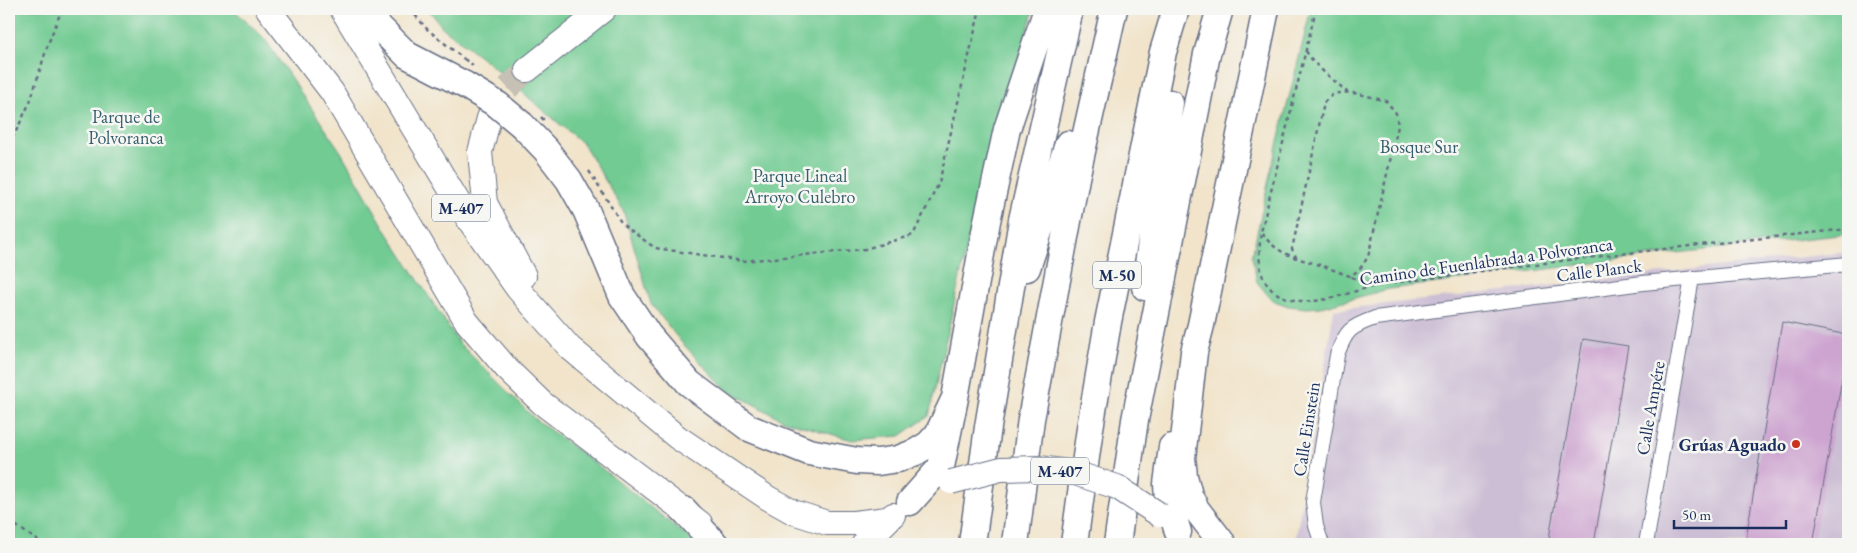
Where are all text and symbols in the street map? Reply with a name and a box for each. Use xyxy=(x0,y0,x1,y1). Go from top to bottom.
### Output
park label: Parque de Polvoranca xyxy=(88,105,164,149)
park label: Bosque Sur xyxy=(1380,135,1458,158)
park label: Parque Lineal Arroyo Culebro xyxy=(744,164,855,208)
road number: M-407 xyxy=(432,194,490,222)
street label: Camino de Fuenlabrada a Polvoranca xyxy=(1358,232,1615,290)
street label: Calle Planck xyxy=(1555,253,1644,287)
road number: M-50 xyxy=(1093,262,1141,288)
street label: Calle Ampére xyxy=(1630,359,1670,457)
street label: Calle Einstein xyxy=(1287,379,1325,478)
place label: Grúas Aguado xyxy=(1679,433,1786,456)
marker: Grúas Aguado xyxy=(1790,438,1802,450)
road number: M-407 xyxy=(1031,458,1089,484)
scale bar xyxy=(1674,498,1787,530)
text: 50 m xyxy=(1682,505,1711,524)

